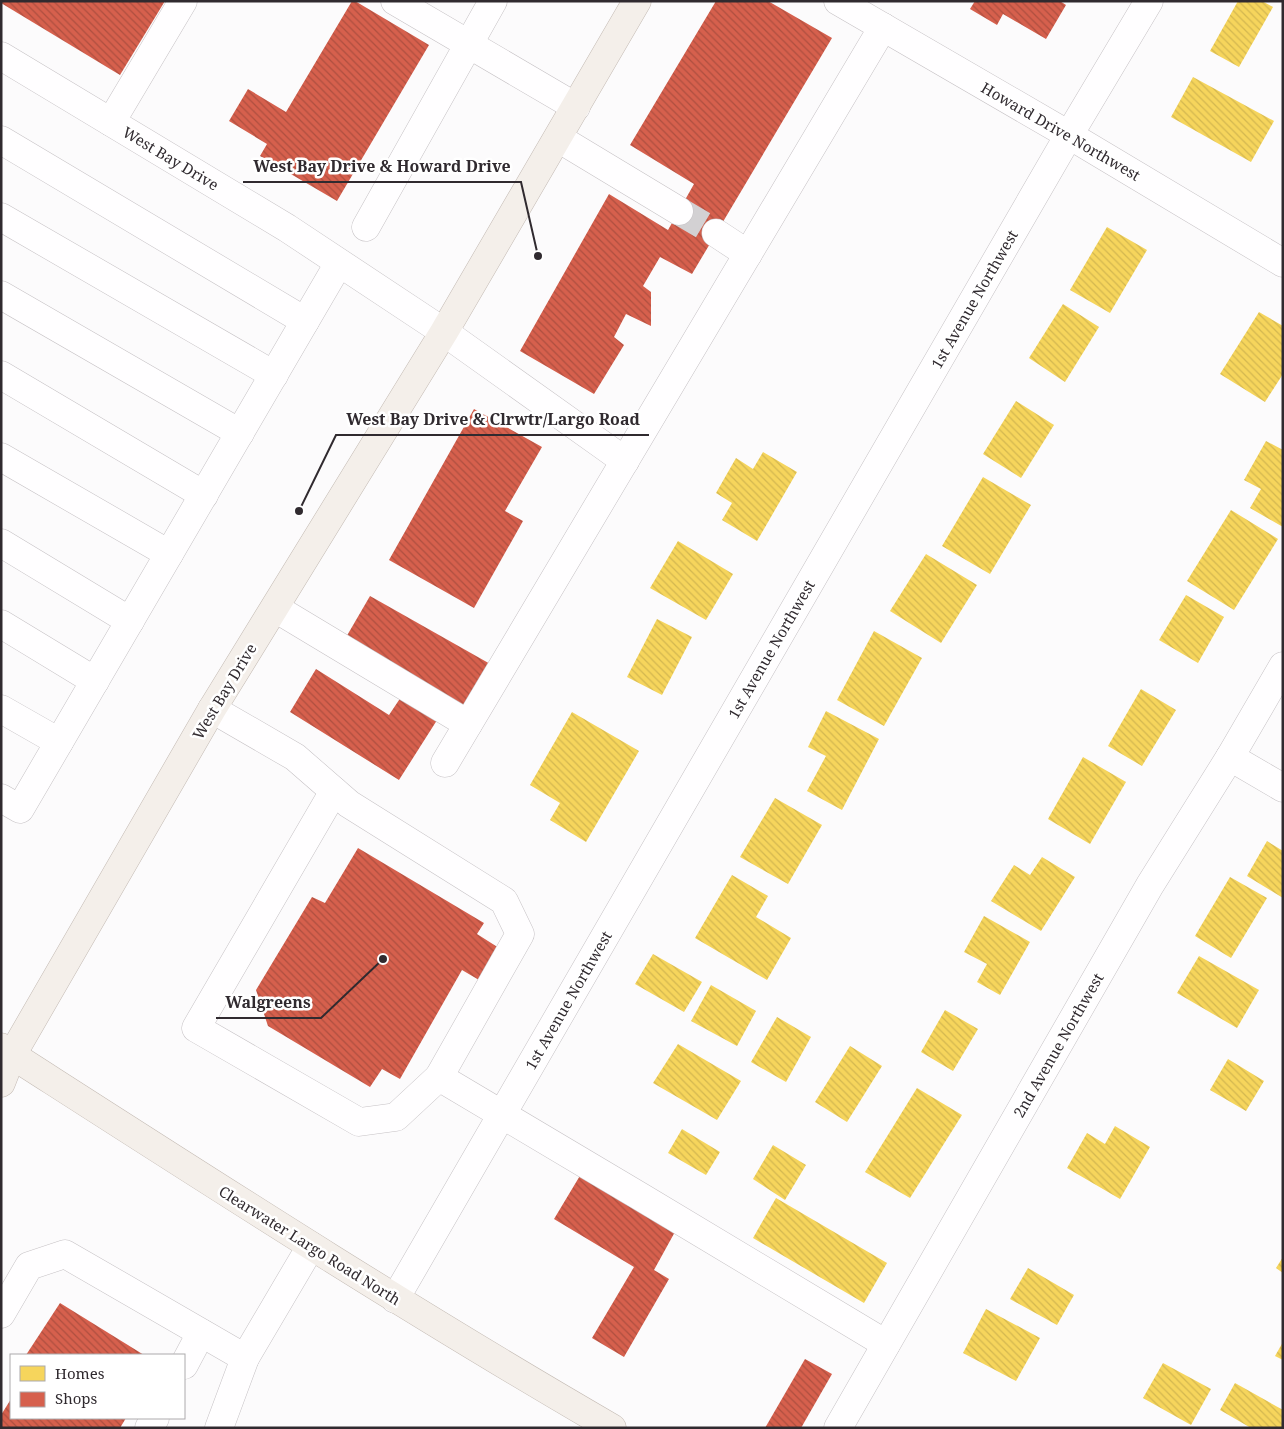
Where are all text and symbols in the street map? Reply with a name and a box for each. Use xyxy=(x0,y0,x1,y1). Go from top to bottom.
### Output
street label: Howard Drive Northwest xyxy=(978,77,1144,185)
street label: West Bay Drive xyxy=(119,121,223,195)
callout: West Bay Drive & Howard Drive xyxy=(243,151,521,182)
text: West Bay Drive & Howard Drive xyxy=(253,155,511,177)
street label: 1st Avenue Northwest xyxy=(926,226,1022,372)
callout: West Bay Drive & Clrwtr/Largo Road xyxy=(336,404,649,435)
text: West Bay Drive & Clrwtr/Largo Road xyxy=(346,408,640,430)
street label: 1st Avenue Northwest xyxy=(723,576,819,722)
street label: West Bay Drive xyxy=(187,639,261,743)
street label: 1st Avenue Northwest xyxy=(520,927,616,1073)
street label: 2nd Avenue Northwest xyxy=(1008,969,1108,1121)
callout: Walgreens xyxy=(216,987,321,1018)
text: Walgreens xyxy=(225,991,311,1013)
street label: Clearwater Largo Road North xyxy=(215,1181,405,1310)
legend xyxy=(10,1354,185,1419)
text: Homes xyxy=(55,1363,105,1383)
text: Shops xyxy=(55,1388,98,1408)

